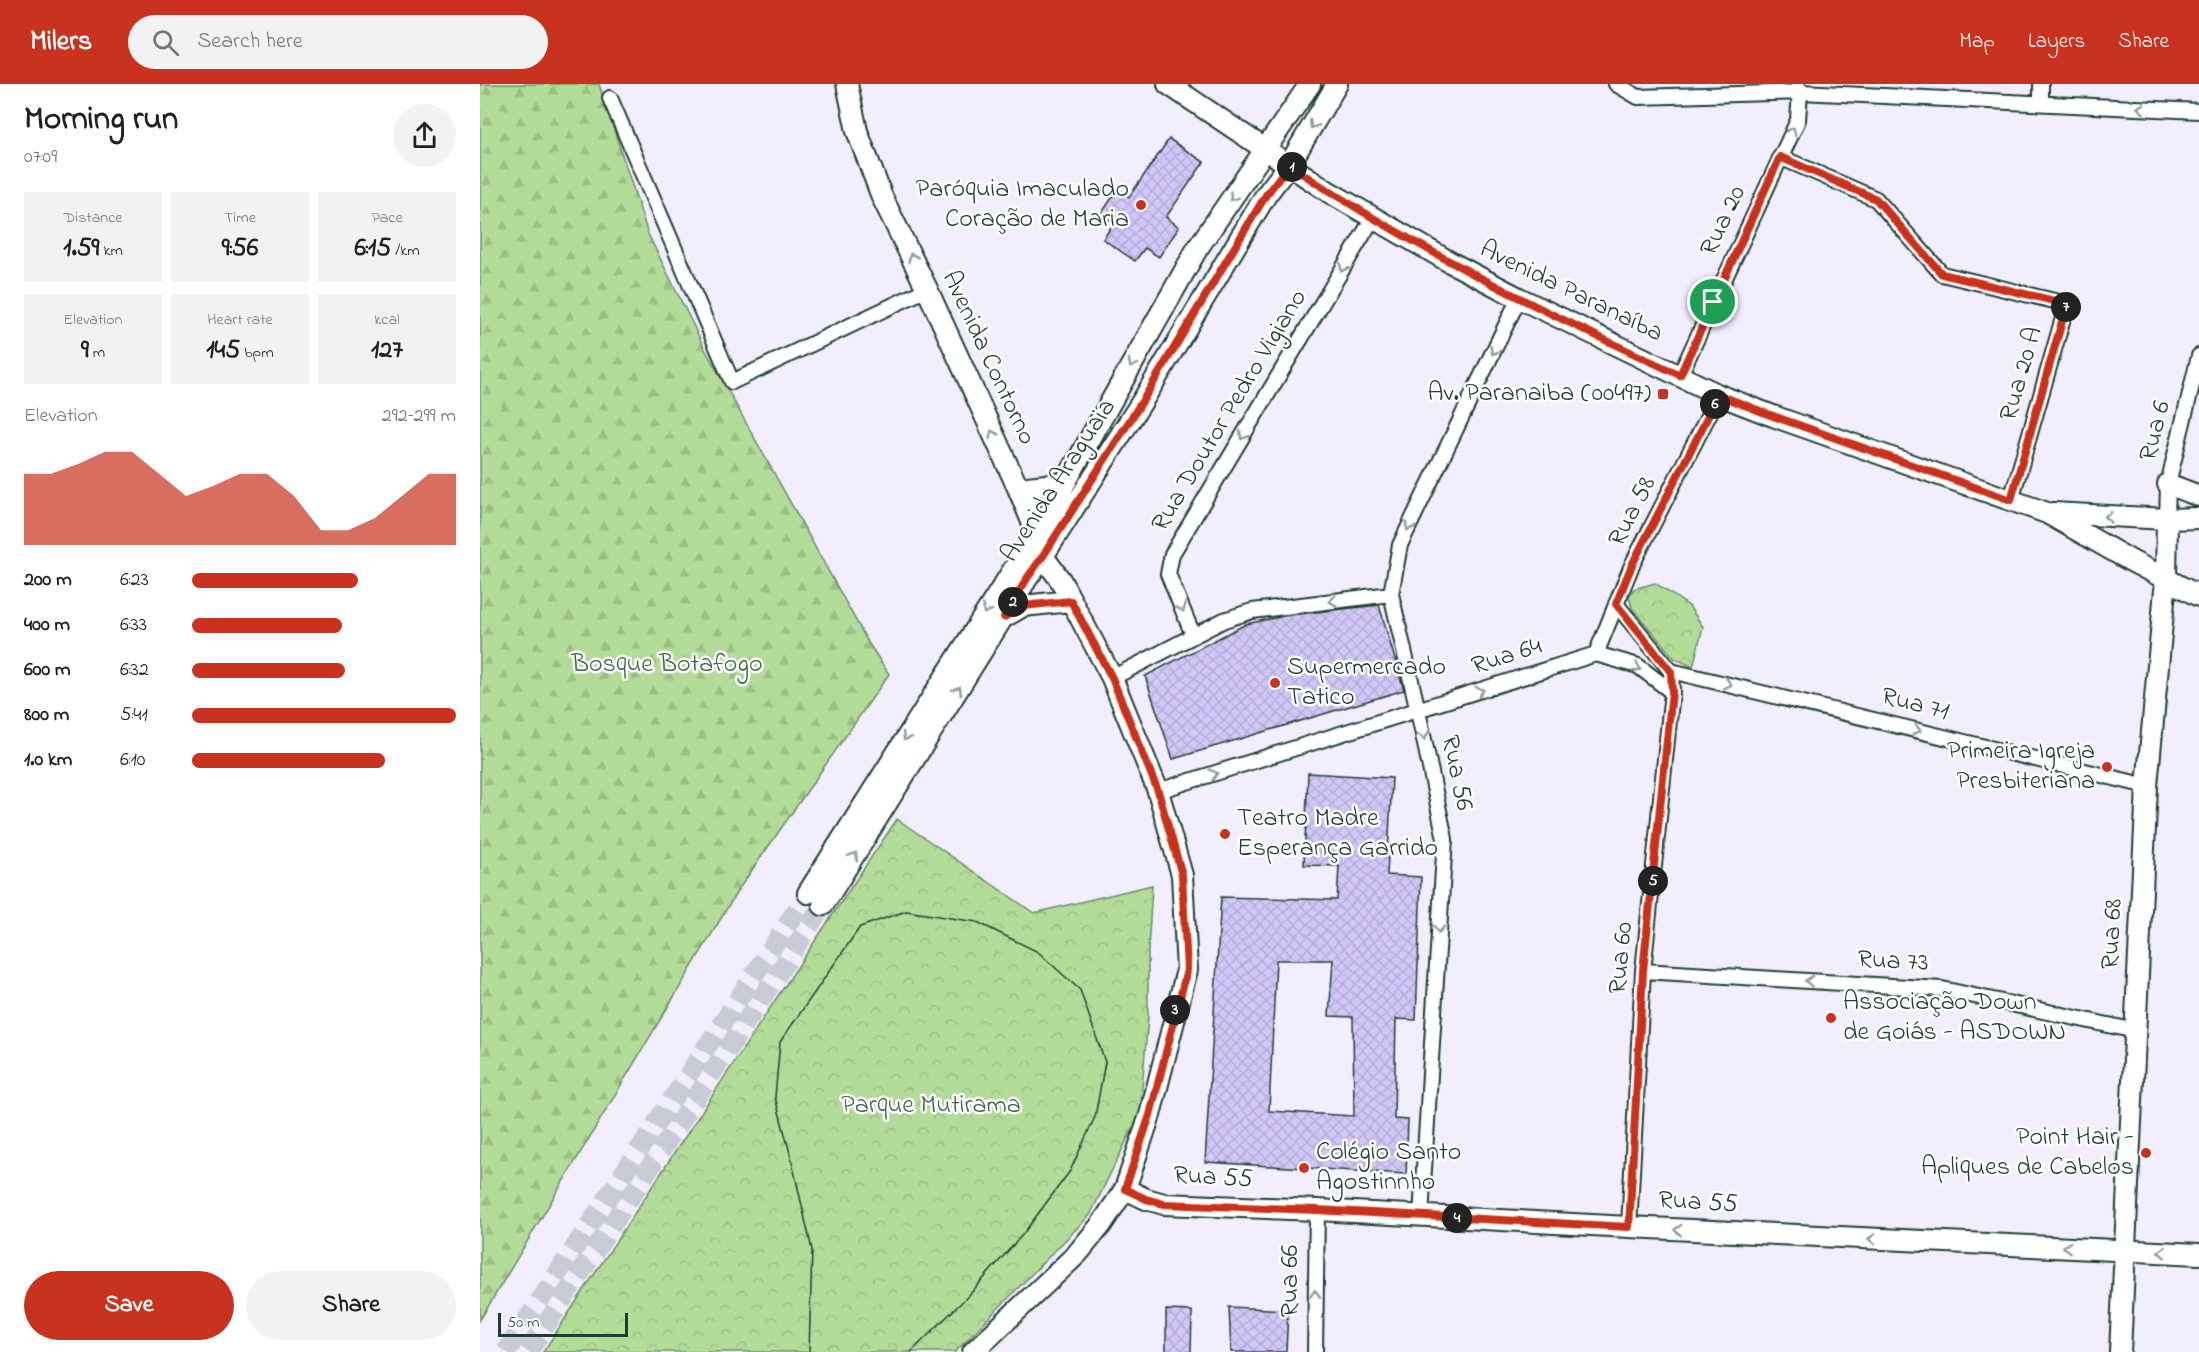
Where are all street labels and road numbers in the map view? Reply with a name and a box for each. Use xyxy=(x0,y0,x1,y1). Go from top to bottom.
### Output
street label: Rua 20 xyxy=(1691,179,1757,263)
street label: Avenida Paranaíba xyxy=(1473,231,1669,353)
street label: Avenida Contorno xyxy=(931,265,1045,451)
street label: Rua Doutor Pedro Vigiano xyxy=(1142,283,1318,539)
street label: Rua 20 A xyxy=(1990,322,2054,426)
street label: Avenida Araguaia xyxy=(992,392,1126,570)
street label: Rua 6 xyxy=(2130,397,2182,465)
street label: Rua 58 xyxy=(1599,470,1667,554)
street label: Rua 64 xyxy=(1467,628,1547,686)
street label: Rua 71 xyxy=(1877,678,1953,732)
street label: Rua 56 xyxy=(1430,732,1482,814)
street label: Rua 68 xyxy=(2092,897,2134,970)
street label: Rua 60 xyxy=(1600,920,1644,996)
street label: Rua 73 xyxy=(1856,941,1930,983)
street label: Rua 55 xyxy=(1172,1157,1254,1199)
street label: Rua 55 xyxy=(1657,1182,1739,1224)
street label: Rua 66 xyxy=(1272,1245,1310,1317)

